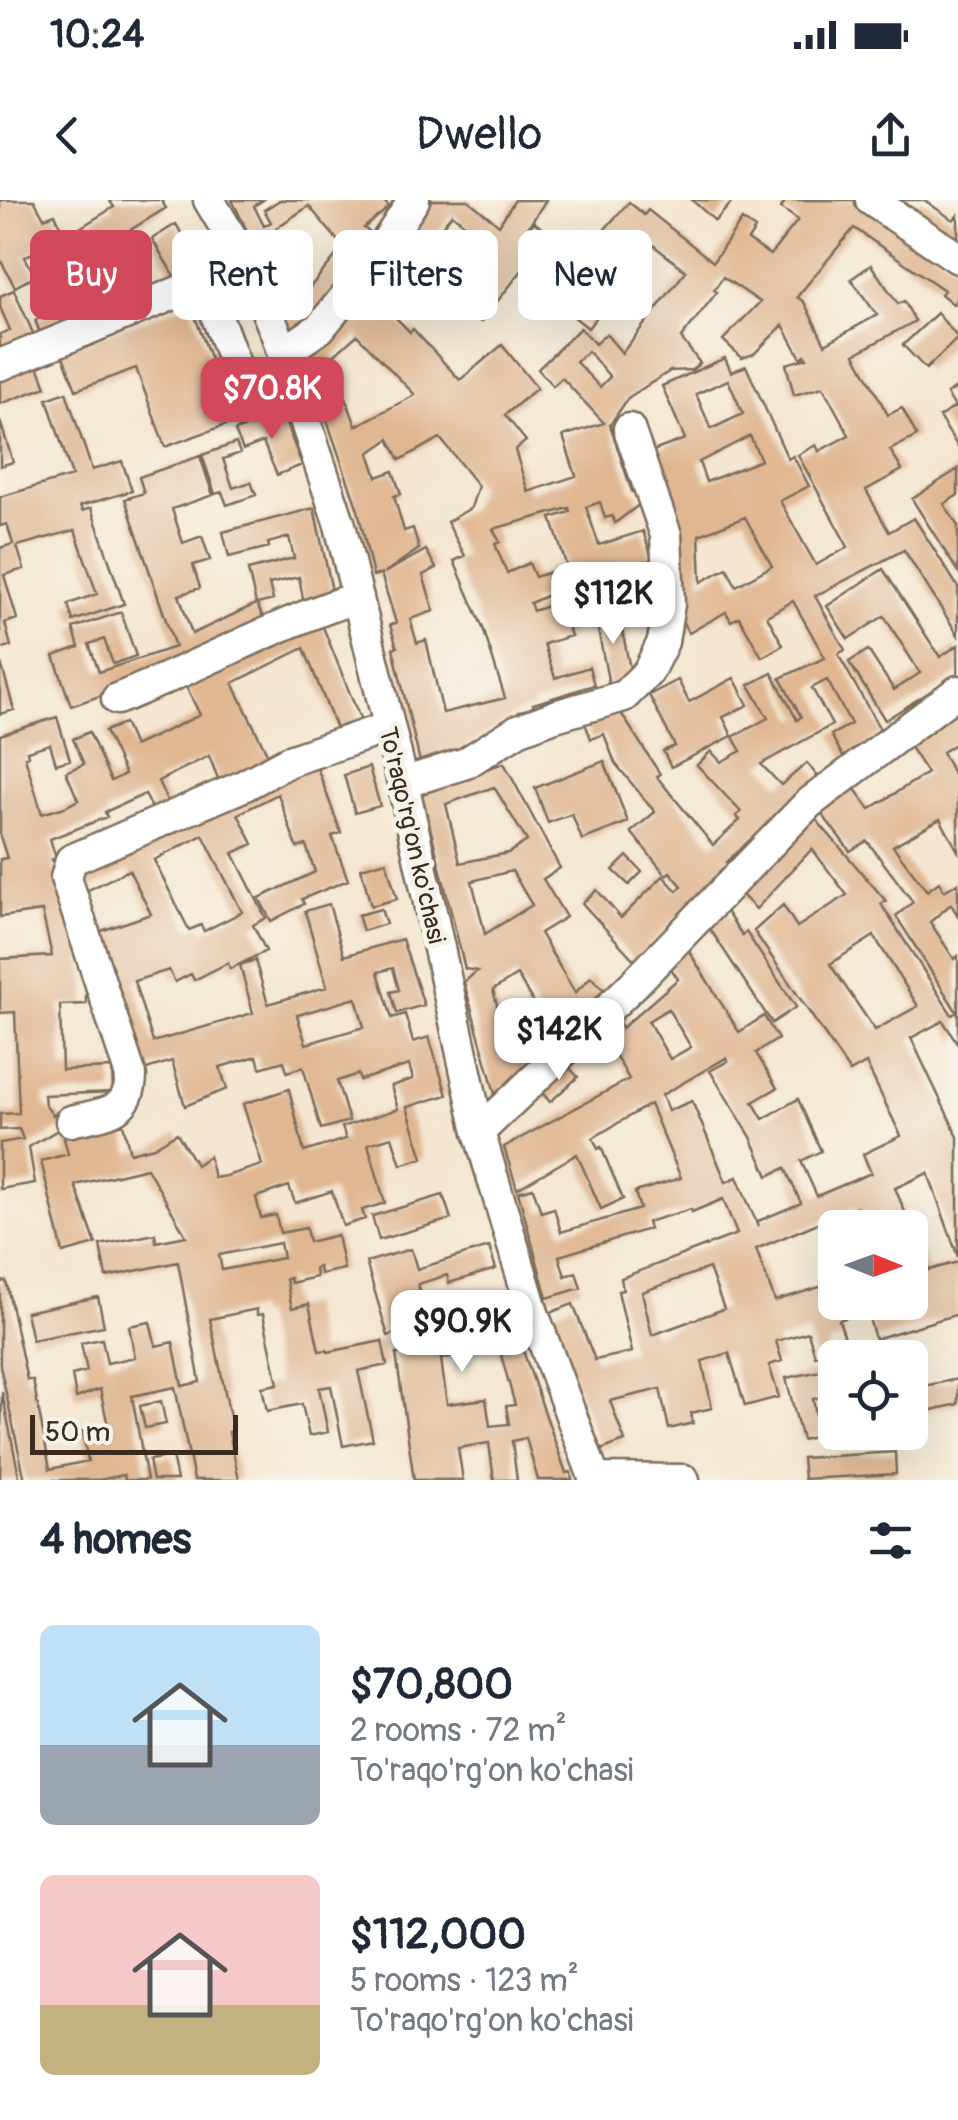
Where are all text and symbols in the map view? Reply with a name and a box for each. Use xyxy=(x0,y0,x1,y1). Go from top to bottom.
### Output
text: 10:24 xyxy=(50,11,144,59)
text: Dwello xyxy=(416,107,542,163)
icon: back xyxy=(40,108,95,163)
icon: share xyxy=(863,108,918,163)
chip: Buy xyxy=(30,230,152,320)
chip: Rent xyxy=(172,230,313,320)
chip: Filters xyxy=(333,230,498,320)
chip: New xyxy=(518,230,652,320)
pin: $70.8K xyxy=(191,357,353,442)
text: $70.8K xyxy=(223,369,321,409)
pin: $112K xyxy=(543,562,683,647)
text: $112K xyxy=(573,574,653,614)
street label: To'raqo'rg'on ko'chasi xyxy=(372,724,452,947)
pin: $142K xyxy=(489,998,629,1083)
text: $142K xyxy=(516,1010,602,1050)
north arrow xyxy=(818,1210,928,1320)
map controls xyxy=(818,1210,928,1450)
pin: $90.9K xyxy=(381,1290,543,1375)
text: $90.9K xyxy=(413,1302,511,1342)
button: locate xyxy=(818,1340,928,1450)
scale bar xyxy=(30,1410,238,1454)
text: 50 m xyxy=(45,1415,110,1450)
icon: filters xyxy=(863,1513,918,1568)
text: 4 homes xyxy=(40,1514,191,1566)
text: $70,800 xyxy=(350,1659,513,1711)
icon: home xyxy=(120,1665,240,1785)
text: 2 rooms · 72 m² xyxy=(350,1711,567,1751)
text: To'raqo'rg'on ko'chasi xyxy=(350,1751,633,1791)
text: $112,000 xyxy=(350,1909,526,1961)
icon: home xyxy=(120,1915,240,2035)
text: 5 rooms · 123 m² xyxy=(350,1961,579,2001)
text: To'raqo'rg'on ko'chasi xyxy=(350,2001,633,2041)

